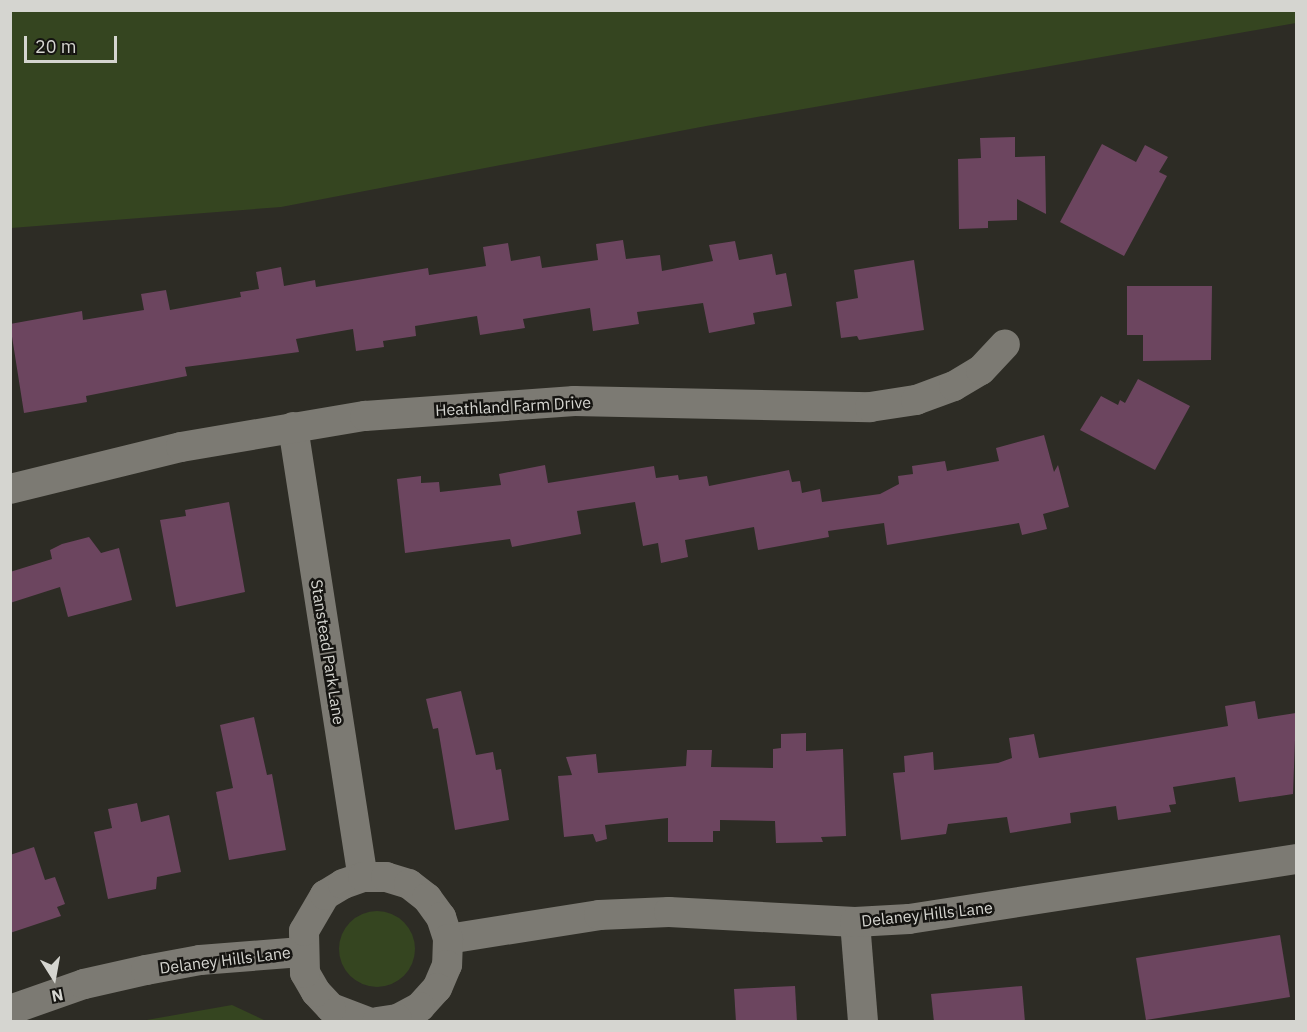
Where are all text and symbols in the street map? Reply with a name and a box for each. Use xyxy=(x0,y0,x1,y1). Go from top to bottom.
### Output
scale bar xyxy=(27,24,120,62)
text: 20 m xyxy=(35,35,77,58)
street label: Heathland Farm Drive xyxy=(435,392,591,420)
street label: Stanstead Park Lane xyxy=(307,578,349,726)
street label: Delaney Hills Lane xyxy=(860,898,994,930)
street label: Delaney Hills Lane xyxy=(158,942,292,978)
north arrow xyxy=(24,948,84,1008)
text: N xyxy=(50,985,65,1007)

